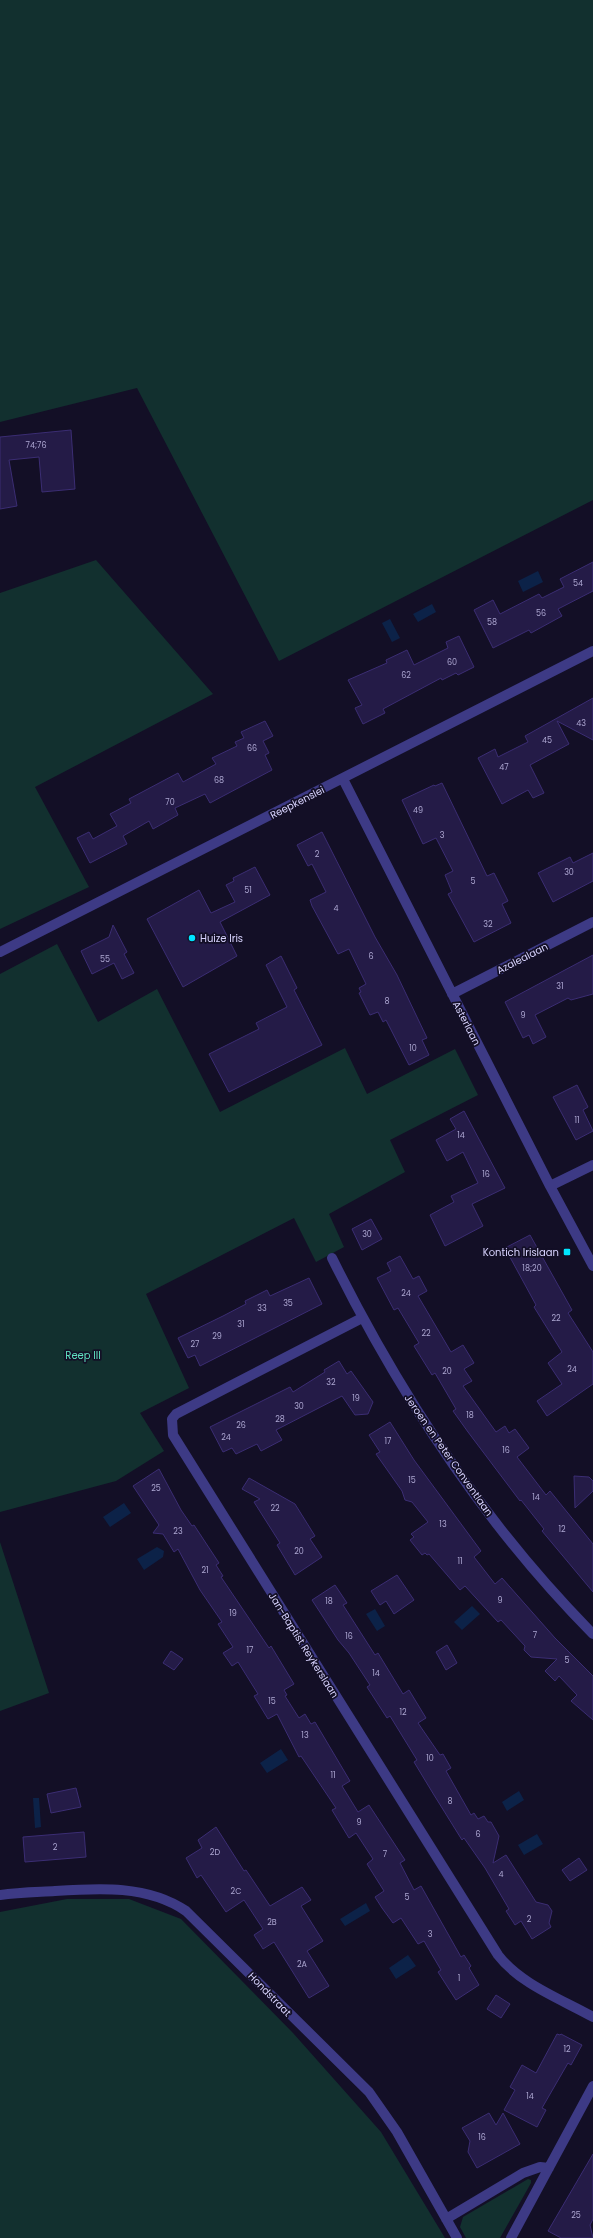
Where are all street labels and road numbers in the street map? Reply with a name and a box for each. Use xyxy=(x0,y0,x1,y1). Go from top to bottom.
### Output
street label: Reepkenslei xyxy=(267,782,327,823)
street label: Azalealaan xyxy=(494,939,551,978)
street label: Asterlaan xyxy=(449,998,484,1048)
street label: Jeroen en Peter Conventlaan xyxy=(401,1392,496,1519)
street label: Jan-Baptist Reykerslaan xyxy=(265,1590,342,1701)
street label: Hondstraat xyxy=(245,1969,295,2020)

